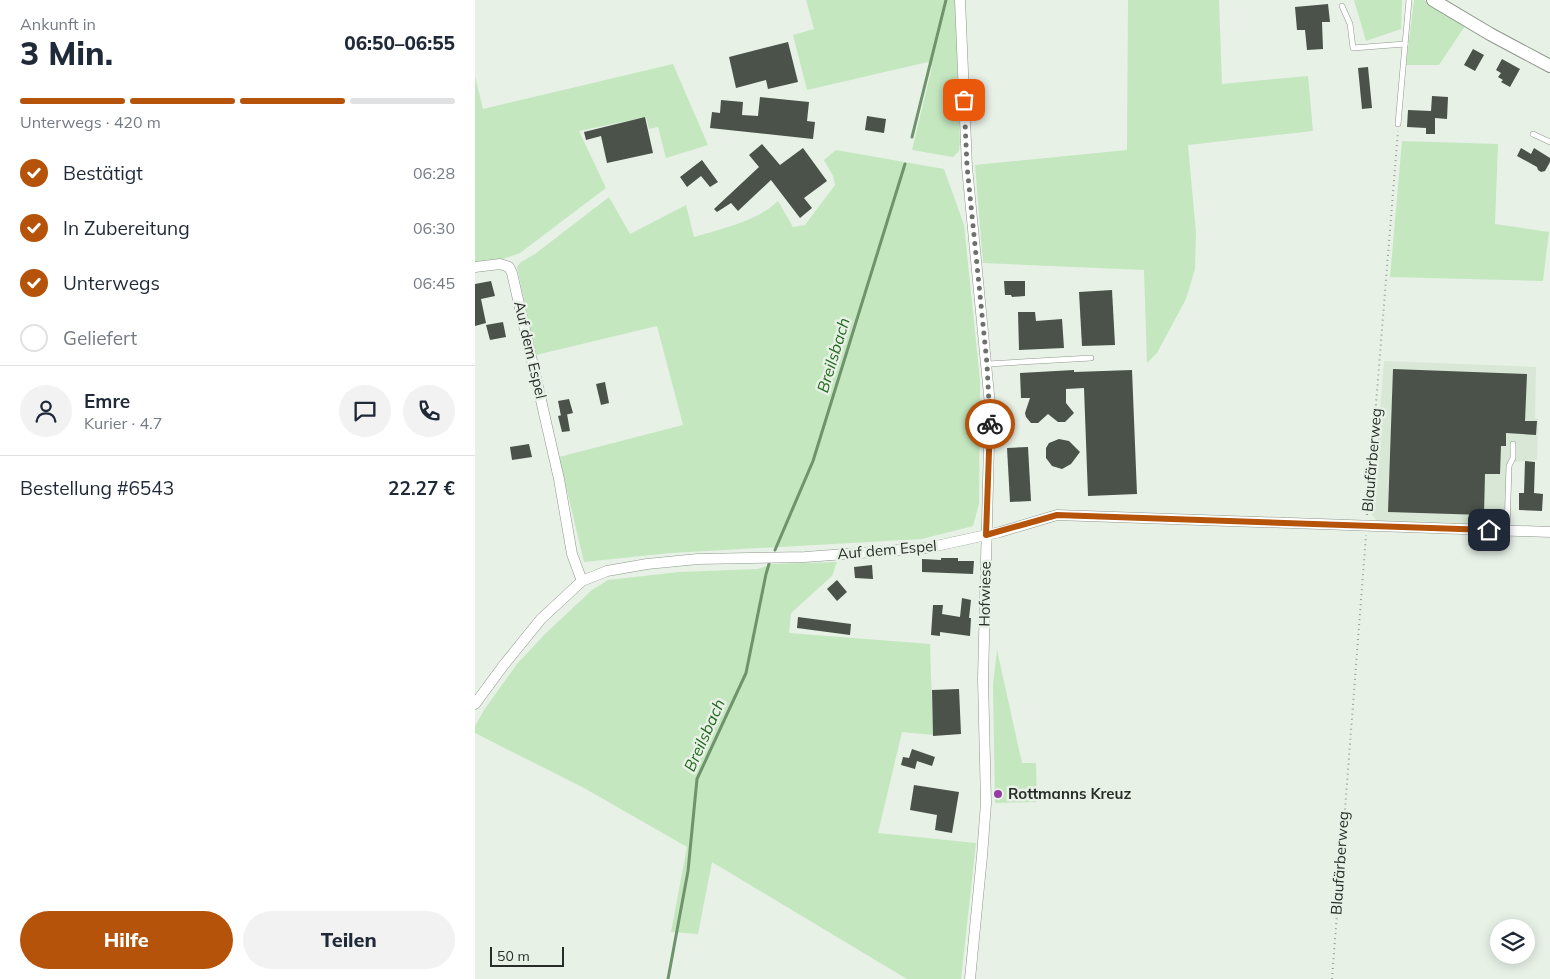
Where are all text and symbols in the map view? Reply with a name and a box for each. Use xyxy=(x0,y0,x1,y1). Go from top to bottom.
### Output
text: Ankunft in xyxy=(20,14,96,34)
text: 06:50–06:55 xyxy=(344,31,455,55)
text: 3 Min. xyxy=(20,33,113,73)
pin xyxy=(943,79,985,121)
icon: bag xyxy=(950,86,978,114)
text: Unterwegs · 420 m xyxy=(20,112,161,132)
icon: check xyxy=(20,159,48,187)
text: Bestätigt xyxy=(63,161,143,185)
text: 06:28 xyxy=(413,163,455,183)
icon: check xyxy=(20,214,48,242)
text: In Zubereitung xyxy=(63,216,190,240)
text: 06:30 xyxy=(413,218,455,238)
icon: check xyxy=(20,269,48,297)
text: Unterwegs xyxy=(63,271,160,295)
text: 06:45 xyxy=(413,273,455,293)
street label: Auf dem Espel xyxy=(510,299,551,401)
water label: Breilsbach xyxy=(812,315,854,395)
text: Geliefert xyxy=(63,326,137,350)
button: person xyxy=(20,385,72,437)
button: chat xyxy=(339,385,391,437)
button: phone xyxy=(403,385,455,437)
text: Emre xyxy=(84,389,130,413)
courier xyxy=(965,399,1015,449)
street label: Blaufärberweg xyxy=(1357,407,1386,513)
icon: bike xyxy=(976,410,1004,438)
text: Kurier · 4.7 xyxy=(84,413,162,433)
text: Bestellung #6543 xyxy=(20,476,174,500)
text: 22.27 € xyxy=(388,476,455,500)
pin xyxy=(1468,509,1510,551)
icon: home xyxy=(1475,516,1503,544)
street label: Auf dem Espel xyxy=(836,536,937,563)
street label: Hofwiese xyxy=(974,561,995,627)
water label: Breilsbach xyxy=(679,696,729,774)
place label: Rottmanns Kreuz xyxy=(1008,784,1132,803)
marker: Rottmanns Kreuz xyxy=(992,788,1004,800)
street label: Blaufärberweg xyxy=(1326,810,1353,916)
button: Hilfe xyxy=(20,911,233,969)
button: Teilen xyxy=(243,911,455,969)
map controls xyxy=(1490,919,1535,964)
button: layers xyxy=(1490,919,1535,964)
scale bar xyxy=(490,944,564,967)
text: 50 m xyxy=(497,947,530,965)

